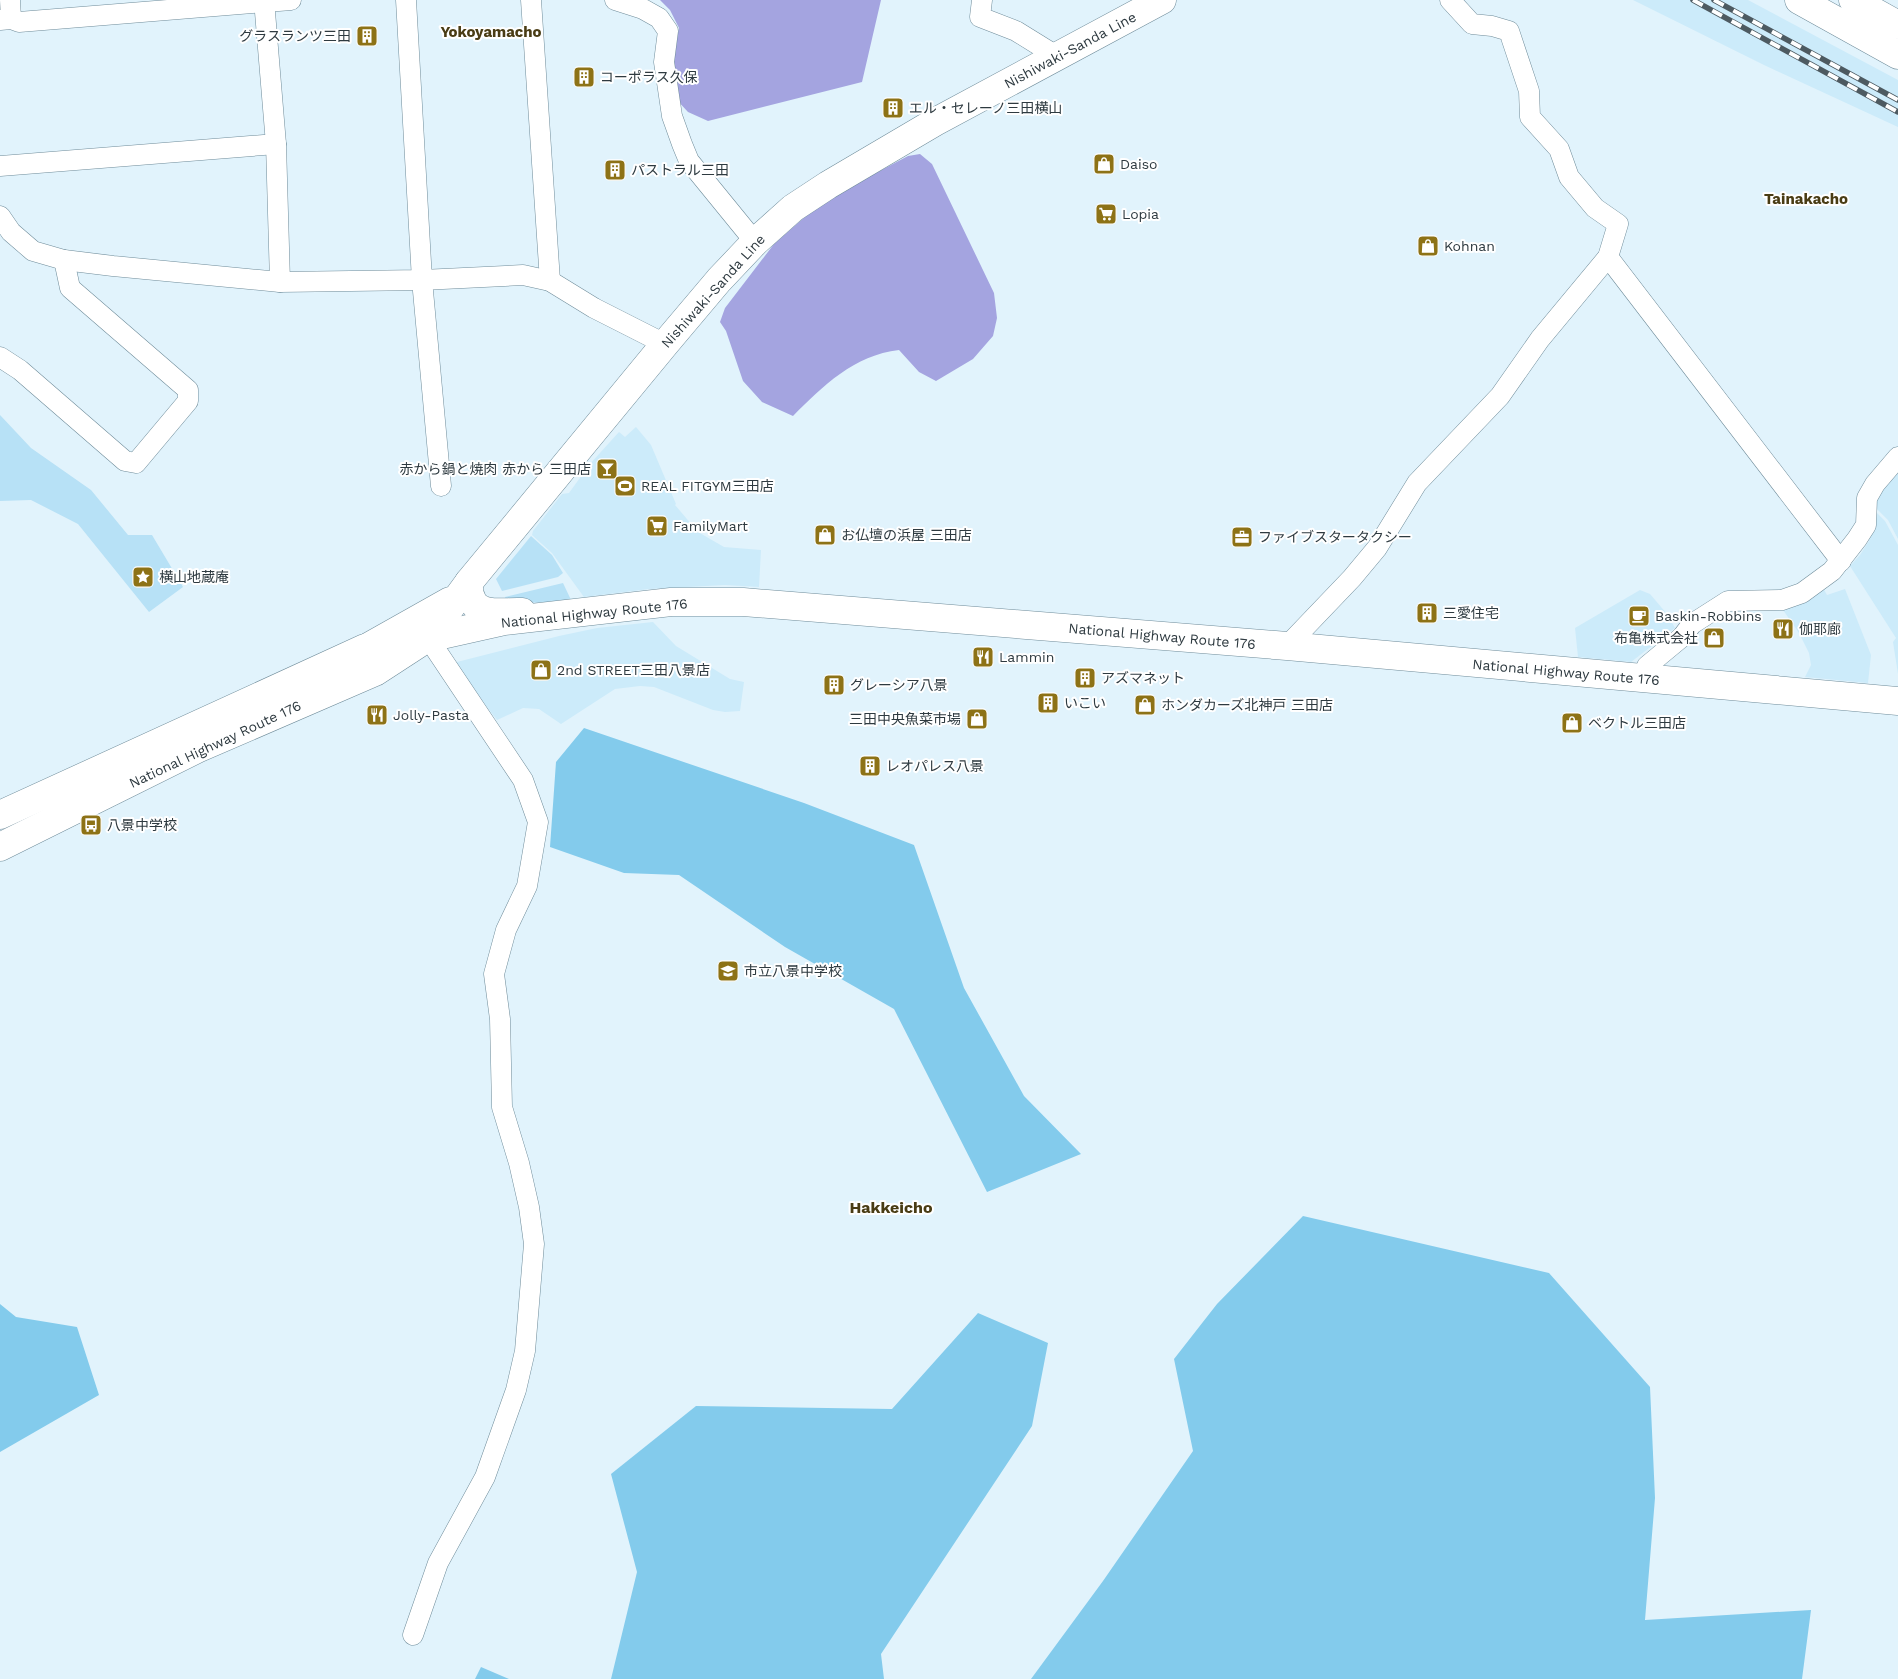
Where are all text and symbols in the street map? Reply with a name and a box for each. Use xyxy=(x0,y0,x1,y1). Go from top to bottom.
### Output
street label: Nishiwaki-Sanda Line xyxy=(1001,8,1139,92)
district label: Yokoyamacho xyxy=(440,23,542,41)
building icon: グラスランツ三田 xyxy=(355,24,379,48)
place label: グラスランツ三田 xyxy=(239,28,351,44)
building icon: コーポラス久保 xyxy=(572,65,596,89)
place label: コーポラス久保 xyxy=(600,69,698,85)
building icon: エル・セレーノ三田横山 xyxy=(881,96,905,120)
place label: エル・セレーノ三田横山 xyxy=(909,100,1062,116)
shop icon: Daiso xyxy=(1092,152,1116,176)
place label: Daiso xyxy=(1120,156,1158,172)
building icon: パストラル三田 xyxy=(603,158,627,182)
place label: パストラル三田 xyxy=(631,162,729,178)
district label: Tainakacho xyxy=(1764,190,1848,208)
supermarket icon: Lopia xyxy=(1094,202,1118,226)
place label: Lopia xyxy=(1122,206,1159,222)
street label: Nishiwaki-Sanda Line xyxy=(658,231,768,351)
shop icon: Kohnan xyxy=(1416,234,1440,258)
place label: Kohnan xyxy=(1444,238,1495,254)
bar icon: 赤から鍋と焼肉 赤から 三田店 xyxy=(595,457,619,481)
place label: 赤から鍋と焼肉 赤から 三田店 xyxy=(399,461,591,477)
sports icon: REAL FITGYM三田店 xyxy=(613,474,637,498)
place label: REAL FITGYM三田店 xyxy=(641,478,774,494)
supermarket icon: FamilyMart xyxy=(645,514,669,538)
place label: FamilyMart xyxy=(673,518,748,534)
shop icon: お仏壇の浜屋 三田店 xyxy=(813,523,837,547)
office icon: ファイブスタータクシー xyxy=(1230,525,1254,549)
place label: お仏壇の浜屋 三田店 xyxy=(841,527,972,543)
place label: ファイブスタータクシー xyxy=(1258,529,1412,545)
place icon: 横山地蔵庵 xyxy=(131,565,155,589)
place label: 横山地蔵庵 xyxy=(159,569,229,585)
street label: National Highway Route 176 xyxy=(500,595,688,631)
building icon: 三愛住宅 xyxy=(1415,601,1439,625)
cafe icon: Baskin-Robbins xyxy=(1627,604,1651,628)
place label: 三愛住宅 xyxy=(1443,605,1499,621)
place label: Baskin-Robbins xyxy=(1655,608,1762,624)
restaurant icon: 伽耶廊 xyxy=(1771,617,1795,641)
street label: National Highway Route 176 xyxy=(1068,620,1256,652)
place label: 伽耶廊 xyxy=(1799,621,1841,637)
shop icon: 布亀株式会社 xyxy=(1702,626,1726,650)
place label: 布亀株式会社 xyxy=(1614,630,1698,646)
restaurant icon: Lammin xyxy=(971,645,995,669)
place label: Lammin xyxy=(999,649,1054,665)
street label: National Highway Route 176 xyxy=(1472,656,1660,688)
shop icon: 2nd STREET三田八景店 xyxy=(529,658,553,682)
place label: 2nd STREET三田八景店 xyxy=(557,662,710,678)
building icon: アズマネット xyxy=(1073,666,1097,690)
place label: アズマネット xyxy=(1101,670,1185,686)
building icon: グレーシア八景 xyxy=(822,673,846,697)
place label: グレーシア八景 xyxy=(850,677,948,693)
building icon: いこい xyxy=(1036,691,1060,715)
shop icon: ホンダカーズ北神戸 三田店 xyxy=(1133,693,1157,717)
place label: いこい xyxy=(1064,695,1106,711)
street label: National Highway Route 176 xyxy=(127,697,303,791)
place label: ホンダカーズ北神戸 三田店 xyxy=(1161,697,1333,713)
restaurant icon: Jolly-Pasta xyxy=(365,703,389,727)
place label: Jolly-Pasta xyxy=(393,707,469,723)
shop icon: 三田中央魚菜市場 xyxy=(965,707,989,731)
place label: 三田中央魚菜市場 xyxy=(849,711,961,727)
shop icon: ベクトル三田店 xyxy=(1560,711,1584,735)
place label: ベクトル三田店 xyxy=(1588,715,1686,731)
building icon: レオパレス八景 xyxy=(858,754,882,778)
place label: レオパレス八景 xyxy=(886,758,984,774)
bus stop icon: 八景中学校 xyxy=(79,813,103,837)
place label: 八景中学校 xyxy=(107,817,177,833)
school or university icon: 市立八景中学校 xyxy=(716,959,740,983)
place label: 市立八景中学校 xyxy=(744,963,842,979)
district label: Hakkeicho xyxy=(849,1198,933,1217)

